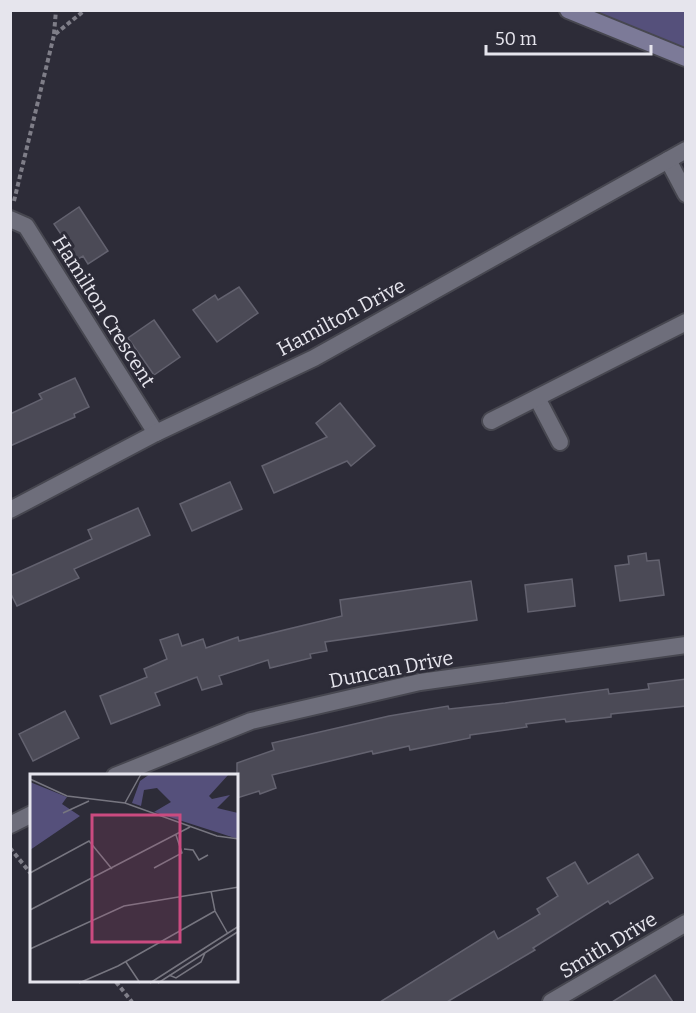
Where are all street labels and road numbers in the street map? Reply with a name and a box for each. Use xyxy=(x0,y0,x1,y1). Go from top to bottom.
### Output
street label: Hamilton Crescent xyxy=(48,231,160,391)
street label: Hamilton Drive xyxy=(273,273,409,361)
street label: Duncan Drive xyxy=(327,645,455,693)
street label: Smith Drive xyxy=(555,907,661,983)

